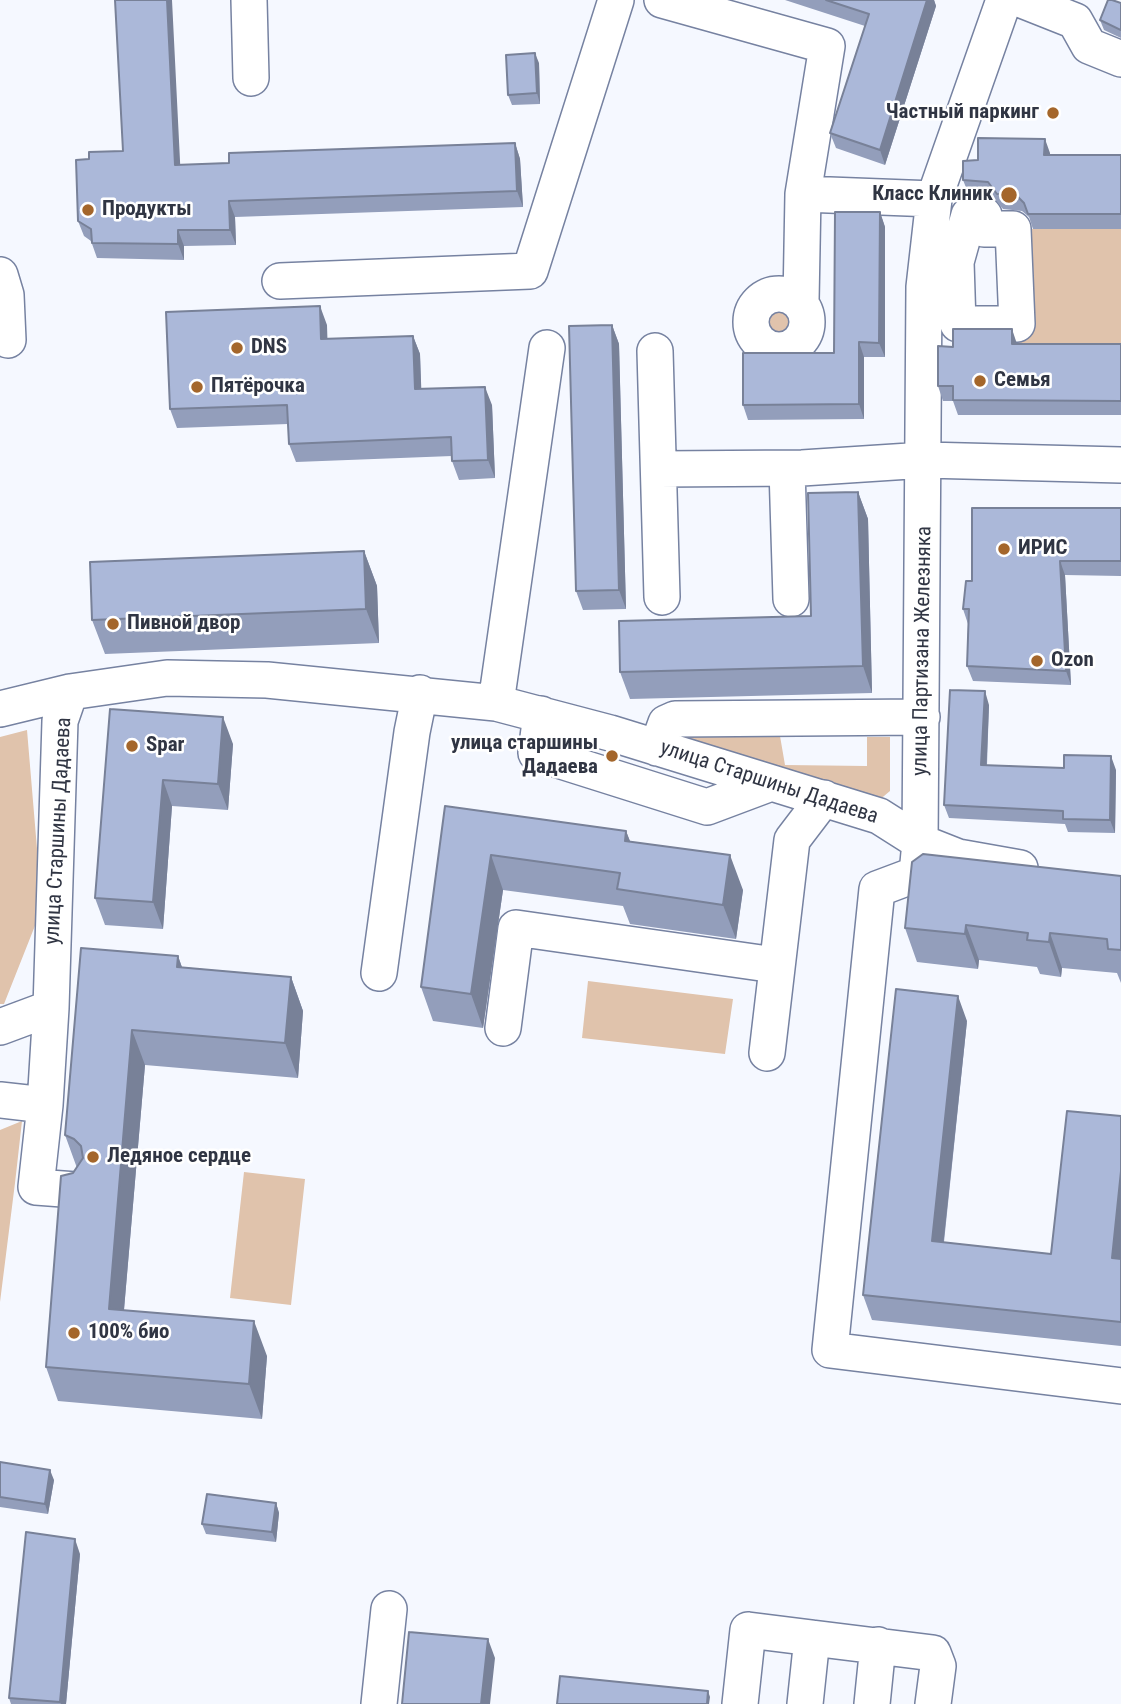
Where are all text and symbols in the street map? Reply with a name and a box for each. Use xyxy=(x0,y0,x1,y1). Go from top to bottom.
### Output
place label: Частный паркинг xyxy=(886,100,1039,126)
marker: Частный паркинг xyxy=(1045,105,1061,121)
place label: Класс Клиник xyxy=(872,182,993,208)
marker: Класс Клиник xyxy=(999,185,1019,205)
place label: Продукты xyxy=(102,197,192,223)
marker: Продукты xyxy=(80,202,96,218)
place label: DNS xyxy=(251,335,287,361)
marker: DNS xyxy=(229,340,245,356)
place label: Семья xyxy=(994,368,1051,394)
marker: Семья xyxy=(972,373,988,389)
place label: Пятёрочка xyxy=(211,374,305,400)
marker: Пятёрочка xyxy=(189,379,205,395)
street label: улица Партизана Железняка xyxy=(908,526,938,776)
place label: ИРИС xyxy=(1018,536,1067,562)
marker: ИРИС xyxy=(996,541,1012,557)
place label: Пивной двор xyxy=(127,611,240,637)
marker: Пивной двор xyxy=(105,616,121,632)
place label: Ozon xyxy=(1051,648,1094,674)
marker: Ozon xyxy=(1029,653,1045,669)
street label: улица Старшины Дадаева xyxy=(40,717,78,945)
place label: улица старшины Дадаева xyxy=(451,731,598,781)
place label: Spar xyxy=(146,733,185,759)
street label: улица Старшины Дадаева xyxy=(657,736,881,830)
marker: Spar xyxy=(124,738,140,754)
marker: улица старшины Дадаева xyxy=(604,748,620,764)
place label: Ледяное сердце xyxy=(107,1144,251,1170)
marker: Ледяное сердце xyxy=(85,1149,101,1165)
place label: 100% био xyxy=(88,1320,169,1346)
marker: 100% био xyxy=(66,1325,82,1341)

